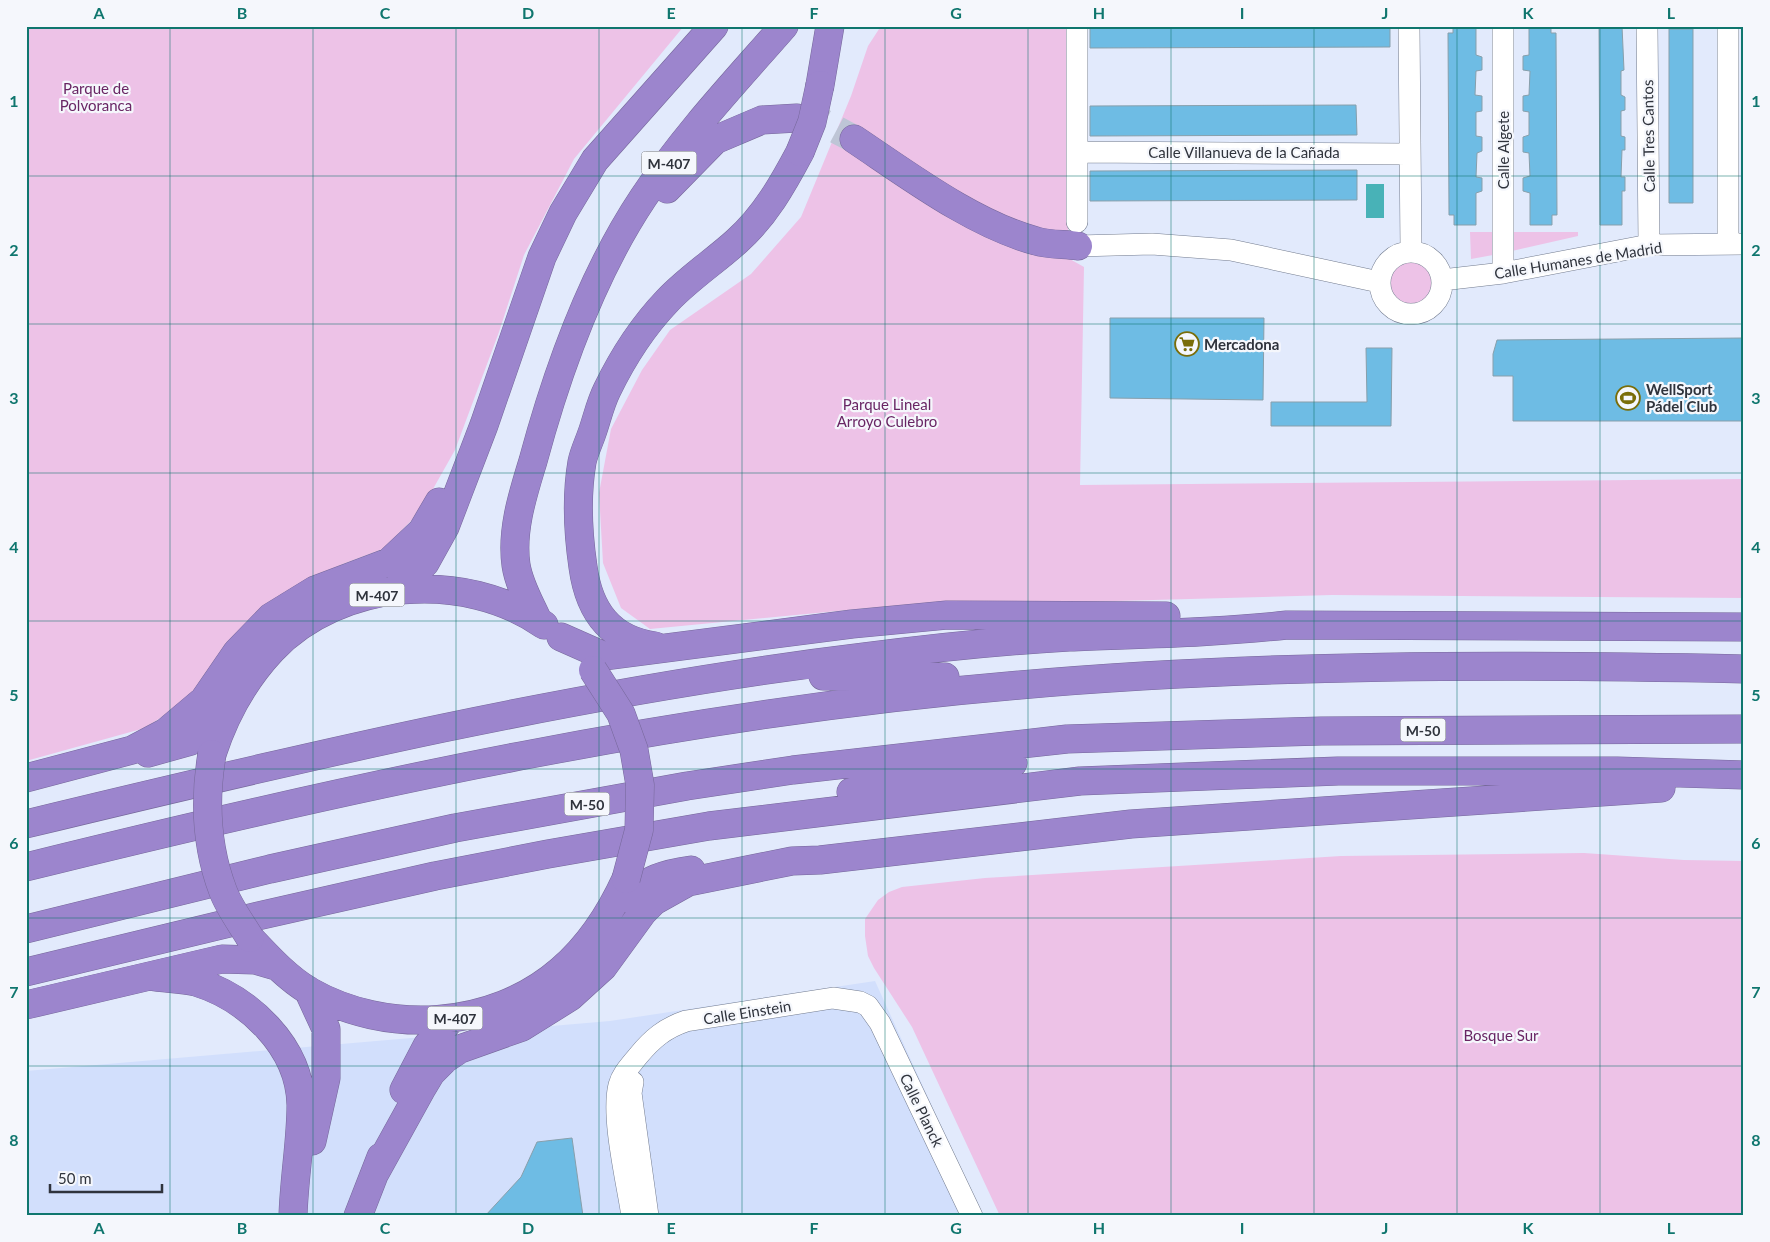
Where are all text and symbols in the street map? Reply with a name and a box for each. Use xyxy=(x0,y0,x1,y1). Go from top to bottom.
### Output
text: A xyxy=(92,3,105,22)
text: B xyxy=(237,3,247,22)
text: C xyxy=(380,3,391,22)
text: D xyxy=(522,3,534,22)
text: E xyxy=(666,3,676,22)
text: F xyxy=(809,3,819,22)
text: G xyxy=(950,3,962,22)
text: H xyxy=(1093,3,1105,22)
text: I xyxy=(1240,3,1244,22)
text: J xyxy=(1382,3,1388,22)
text: K xyxy=(1523,3,1535,22)
text: L xyxy=(1667,3,1676,22)
park label: Parque de Polvoranca xyxy=(60,79,132,114)
street label: Calle Tres Cantos xyxy=(1638,80,1658,192)
text: 1 xyxy=(9,91,19,110)
text: 1 xyxy=(1751,91,1761,110)
street label: Calle Algete xyxy=(1494,111,1512,189)
street label: Calle Villanueva de la Cañada xyxy=(1148,143,1340,161)
road number: M-407 xyxy=(642,152,696,174)
street label: Calle Humanes de Madrid xyxy=(1493,238,1663,282)
text: 2 xyxy=(9,240,19,259)
text: 2 xyxy=(1751,240,1761,259)
supermarket icon: Mercadona xyxy=(1174,331,1200,357)
place label: Mercadona xyxy=(1204,335,1279,353)
place label: WellSport Pádel Club xyxy=(1646,380,1717,415)
sports icon: WellSport Pádel Club xyxy=(1615,385,1641,411)
text: 3 xyxy=(9,388,19,407)
text: 3 xyxy=(1751,388,1761,407)
park label: Parque Lineal Arroyo Culebro xyxy=(837,395,937,430)
text: 4 xyxy=(9,537,19,556)
text: 4 xyxy=(1751,537,1761,556)
road number: M-407 xyxy=(350,584,404,606)
text: 5 xyxy=(9,685,19,704)
text: 5 xyxy=(1751,685,1761,704)
road number: M-50 xyxy=(1400,718,1446,742)
road number: M-50 xyxy=(564,792,610,816)
text: 6 xyxy=(9,833,19,852)
text: 6 xyxy=(1751,833,1761,852)
text: 7 xyxy=(9,982,19,1001)
text: 7 xyxy=(1751,982,1761,1001)
street label: Calle Einstein xyxy=(702,996,792,1028)
road number: M-407 xyxy=(428,1006,482,1030)
park label: Bosque Sur xyxy=(1464,1026,1539,1044)
street label: Calle Planck xyxy=(896,1070,948,1150)
text: 8 xyxy=(9,1130,19,1149)
text: 8 xyxy=(1751,1130,1761,1149)
scale bar xyxy=(50,1162,162,1194)
text: 50 m xyxy=(58,1169,92,1187)
text: A xyxy=(92,1218,105,1237)
text: B xyxy=(237,1218,247,1237)
text: C xyxy=(380,1218,391,1237)
text: D xyxy=(522,1218,534,1237)
text: E xyxy=(666,1218,676,1237)
text: F xyxy=(809,1218,819,1237)
text: G xyxy=(950,1218,962,1237)
text: H xyxy=(1093,1218,1105,1237)
text: I xyxy=(1240,1218,1244,1237)
text: J xyxy=(1382,1218,1388,1237)
text: K xyxy=(1523,1218,1535,1237)
text: L xyxy=(1667,1218,1676,1237)

